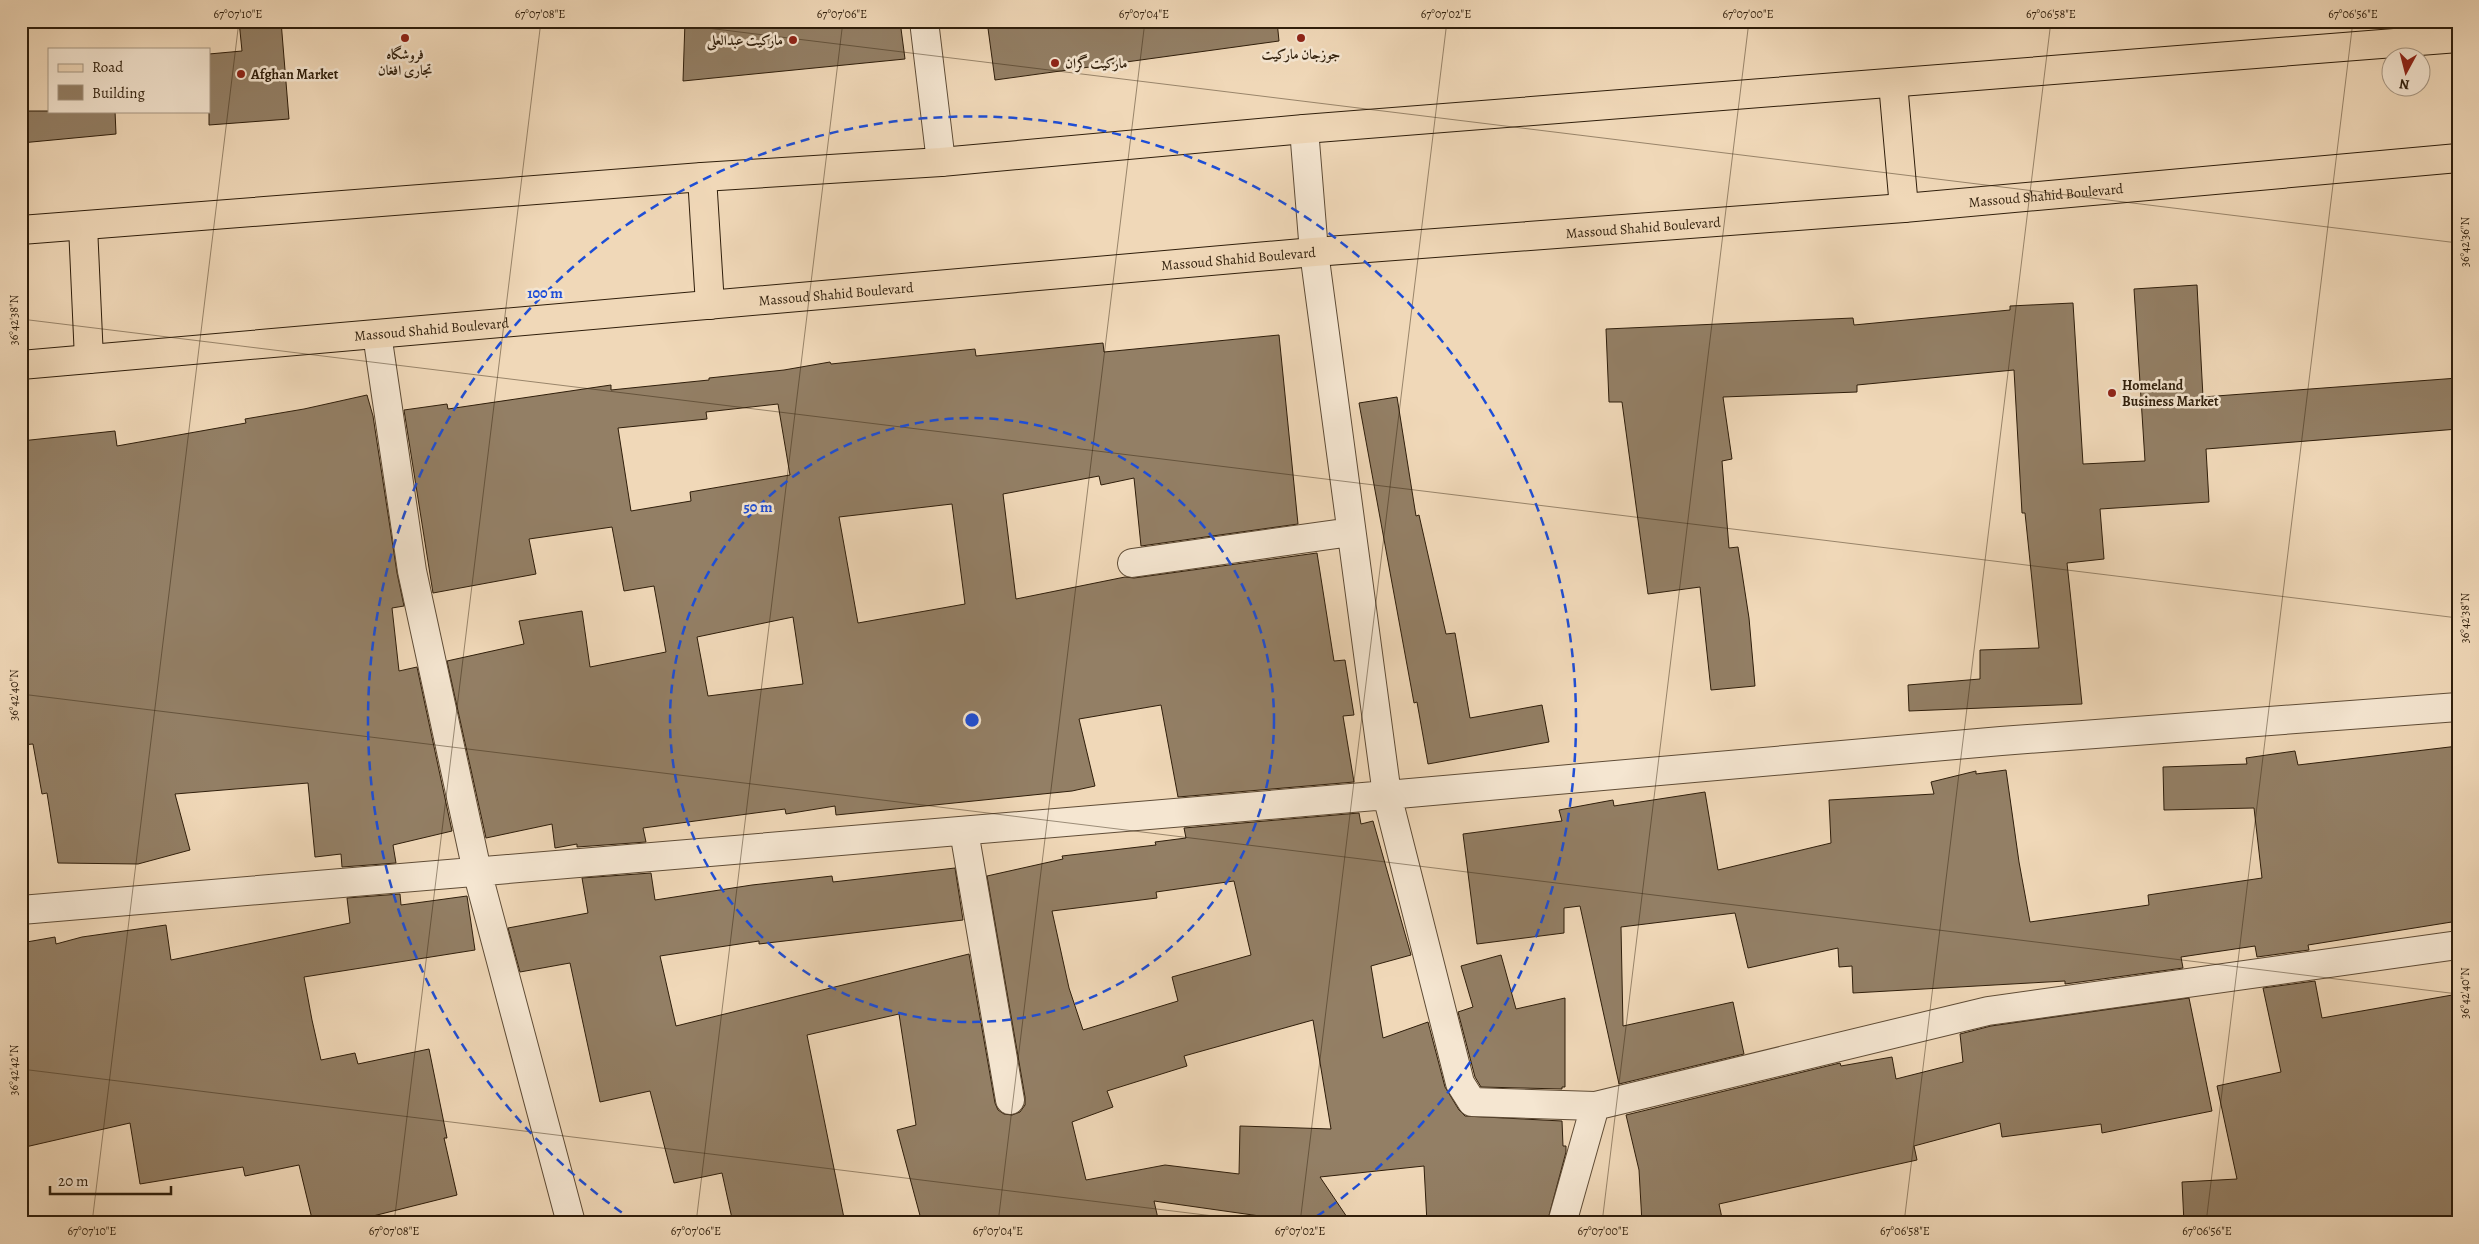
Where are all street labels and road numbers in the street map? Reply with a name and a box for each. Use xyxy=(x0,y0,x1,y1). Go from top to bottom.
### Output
street label: Massoud Shahid Boulevard xyxy=(1968,179,2124,212)
street label: Massoud Shahid Boulevard xyxy=(1565,212,1722,243)
street label: Massoud Shahid Boulevard xyxy=(1160,242,1317,275)
street label: Massoud Shahid Boulevard xyxy=(758,278,915,310)
street label: Massoud Shahid Boulevard xyxy=(353,313,510,345)

